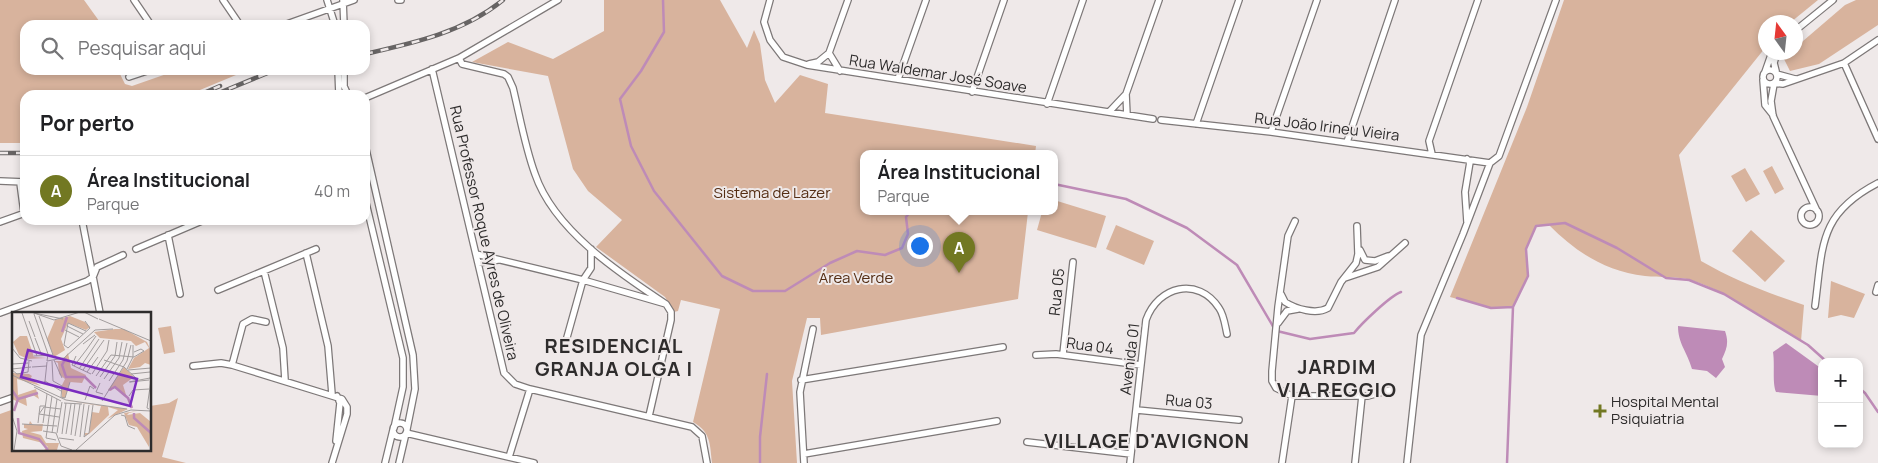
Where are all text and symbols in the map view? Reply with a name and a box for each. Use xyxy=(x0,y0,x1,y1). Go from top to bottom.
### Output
north arrow xyxy=(1758,15,1803,60)
search box xyxy=(20,20,370,75)
icon: search xyxy=(38,34,66,62)
text: Pesquisar aqui xyxy=(78,35,206,61)
street label: Rua Waldemar José Soave xyxy=(848,49,1029,98)
street label: Rua Professor Roque Ayres de Oliveira xyxy=(445,104,524,362)
street label: Rua João Irineu Vieira xyxy=(1253,107,1401,146)
text: Por perto xyxy=(40,109,134,137)
popup xyxy=(860,150,1058,215)
text: Área Institucional xyxy=(877,159,1041,185)
text: Área Institucional xyxy=(87,167,250,193)
text: A xyxy=(51,180,61,202)
text: 40 m xyxy=(314,180,350,202)
park label: Sistema de Lazer xyxy=(713,182,831,203)
text: Parque xyxy=(877,185,930,207)
text: Parque xyxy=(87,193,139,215)
pin: A xyxy=(943,232,975,273)
your location xyxy=(907,233,933,259)
park label: Área Verde xyxy=(819,267,894,288)
street label: Rua 05 xyxy=(1044,267,1069,317)
inset map xyxy=(12,312,151,450)
street label: Avenida 01 xyxy=(1115,322,1144,396)
district label: RESIDENCIAL GRANJA OLGA I xyxy=(535,332,693,382)
street label: Rua 04 xyxy=(1065,332,1115,359)
district label: JARDIM VIA REGGIO xyxy=(1277,353,1397,403)
map controls xyxy=(1818,358,1863,448)
button: + xyxy=(1818,358,1863,403)
street label: Rua 03 xyxy=(1165,389,1213,414)
place label: Hospital Mental Psiquiatria xyxy=(1611,391,1719,429)
button: − xyxy=(1818,403,1863,448)
marker: Hospital Mental Psiquiatria xyxy=(1593,404,1607,418)
district label: VILLAGE D'AVIGNON xyxy=(1044,427,1250,454)

